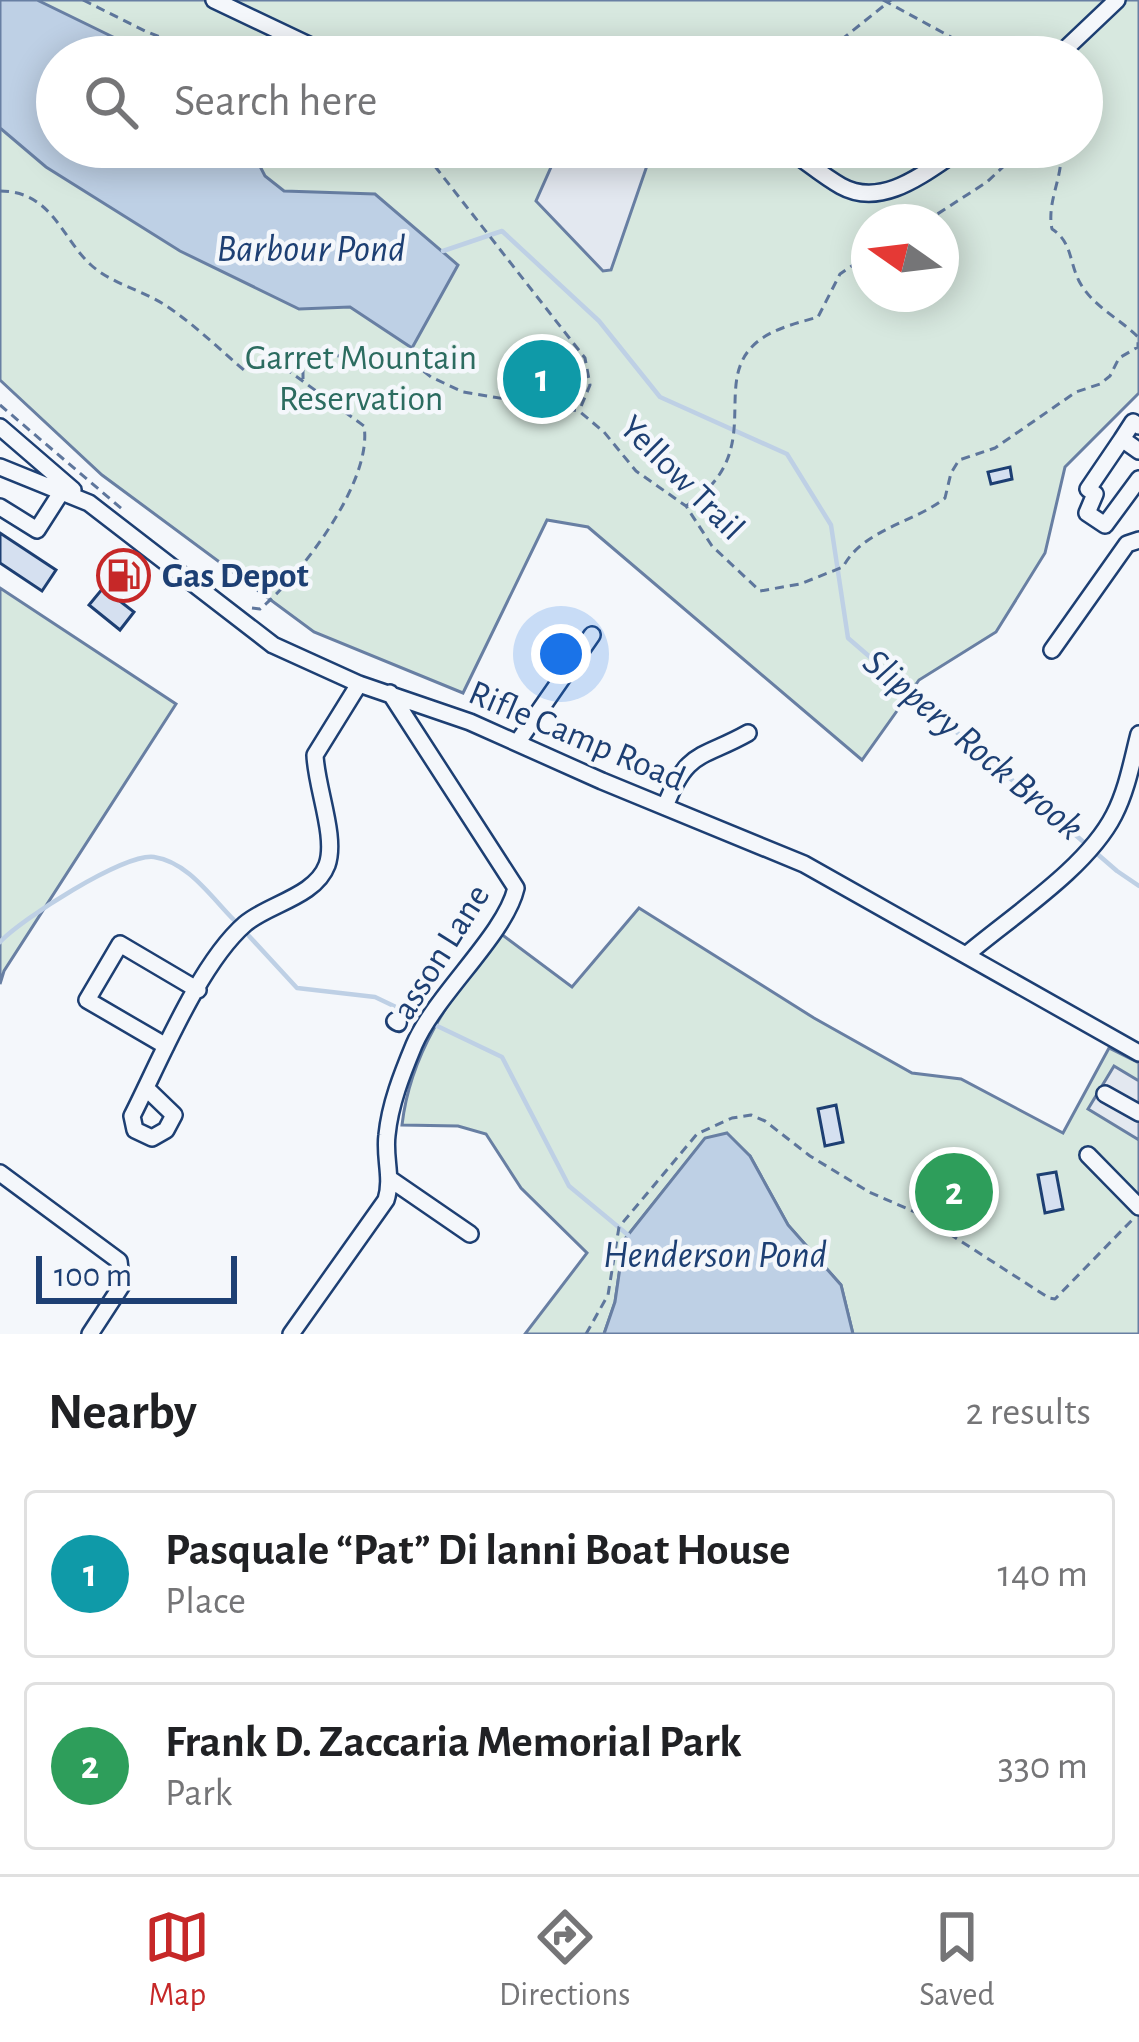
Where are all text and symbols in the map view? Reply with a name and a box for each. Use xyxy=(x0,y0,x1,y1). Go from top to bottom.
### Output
search box xyxy=(36,36,1103,168)
icon: search xyxy=(78,69,144,135)
text: Search here xyxy=(174,79,377,124)
north arrow xyxy=(851,204,959,312)
water label: Barbour Pond xyxy=(217,230,405,269)
pin: 1 xyxy=(503,334,581,424)
park label: Garret Mountain Reservation xyxy=(245,340,477,417)
street label: Yellow Trail xyxy=(613,409,751,547)
fuel station icon: Gas Depot xyxy=(95,548,151,604)
place label: Gas Depot xyxy=(162,558,309,594)
your location xyxy=(531,624,591,684)
water label: Slippery Rock Brook xyxy=(856,642,1090,848)
street label: Rifle Camp Road xyxy=(463,674,691,798)
street label: Casson Lane xyxy=(376,878,496,1042)
pin: 2 xyxy=(915,1147,993,1237)
water label: Henderson Pond xyxy=(603,1236,827,1275)
scale bar xyxy=(36,1250,237,1303)
text: 100 m xyxy=(54,1260,132,1293)
text: Nearby xyxy=(48,1387,197,1438)
text: 2 results xyxy=(965,1393,1091,1432)
text: Pasquale “Pat” Di lanni Boat House xyxy=(165,1528,791,1573)
text: 1 xyxy=(83,1555,97,1594)
text: 140 m xyxy=(998,1555,1088,1594)
text: Place xyxy=(165,1582,246,1621)
text: Frank D. Zaccaria Memorial Park xyxy=(165,1720,742,1765)
text: 2 xyxy=(81,1747,99,1786)
text: 330 m xyxy=(998,1747,1088,1786)
text: Park xyxy=(165,1774,232,1813)
tab: Map xyxy=(144,1904,210,2016)
tab: Directions xyxy=(499,1904,630,2016)
tab: Saved xyxy=(919,1904,995,2016)

